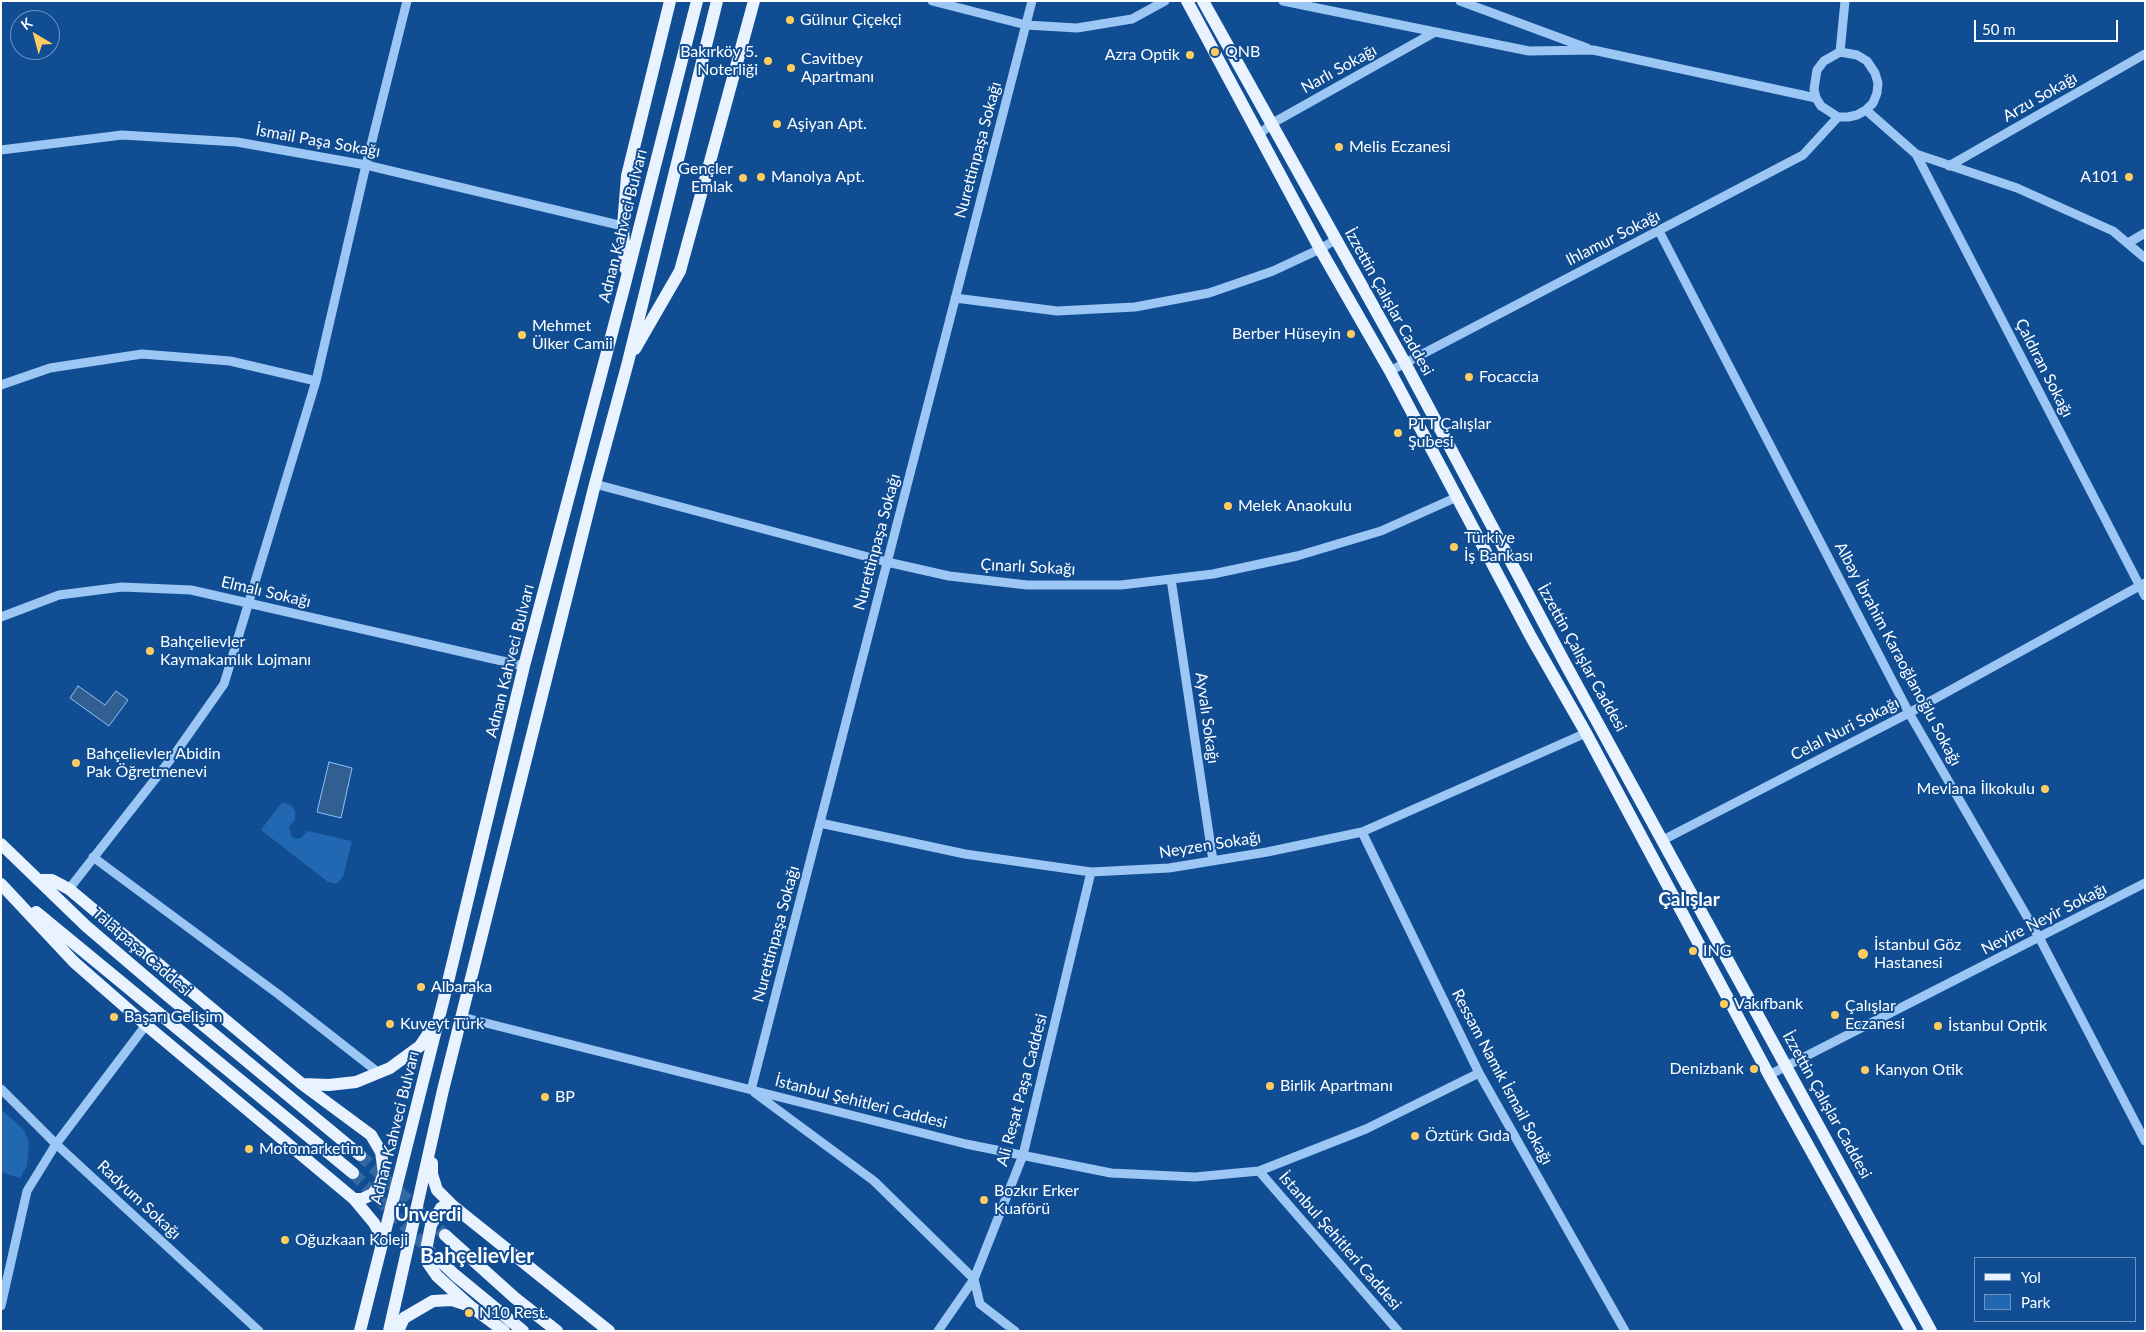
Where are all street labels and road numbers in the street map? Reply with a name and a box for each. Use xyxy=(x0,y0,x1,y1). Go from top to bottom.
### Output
street label: Narlı Sokağı xyxy=(1298,40,1380,98)
street label: Arzu Sokağı xyxy=(1999,68,2081,126)
street label: Nurettinpaşa Sokağı xyxy=(951,80,1005,220)
street label: İsmail Paşa Sokağı xyxy=(254,121,382,161)
street label: Adnan Kahveci Bulvarı xyxy=(595,147,651,305)
street label: Ihlamur Sokağı xyxy=(1563,206,1663,270)
street label: İzzettin Çalışlar Caddesi xyxy=(1340,225,1438,379)
street label: Çaldıran Sokağı xyxy=(2011,316,2077,420)
street label: Nurettinpaşa Sokağı xyxy=(850,472,904,612)
street label: Albay İbrahim Karaoğlanoğlu Sokağı xyxy=(1831,539,1965,769)
street label: Çınarlı Sokağı xyxy=(980,555,1076,579)
street label: Elmalı Sokağı xyxy=(219,572,313,612)
street label: İzzettin Çalışlar Caddesi xyxy=(1533,581,1631,735)
street label: Adnan Kahveci Bulvarı xyxy=(482,582,538,740)
street label: Ayvalı Sokağı xyxy=(1191,671,1223,765)
street label: Celal Nuri Sokağı xyxy=(1788,693,1902,765)
street label: Neyzen Sokağı xyxy=(1158,827,1262,863)
street label: Nurettinpaşa Sokağı xyxy=(749,864,803,1004)
street label: Neyire Neyir Sokağı xyxy=(1978,879,2110,959)
street label: Talatpaşa Caddesi xyxy=(89,904,195,1000)
street label: Ressam Namık İsmail Sokağı xyxy=(1447,986,1557,1168)
street label: Ali Reşat Paşa Caddesi xyxy=(992,1012,1052,1168)
street label: İzzettin Çalışlar Caddesi xyxy=(1778,1028,1876,1182)
street label: Adnan Kahveci Bulvarı xyxy=(367,1049,423,1207)
street label: İstanbul Şehitleri Caddesi xyxy=(773,1071,949,1133)
street label: Radyum Sokağı xyxy=(93,1156,185,1244)
street label: İstanbul Şehitleri Caddesi xyxy=(1275,1168,1405,1314)

